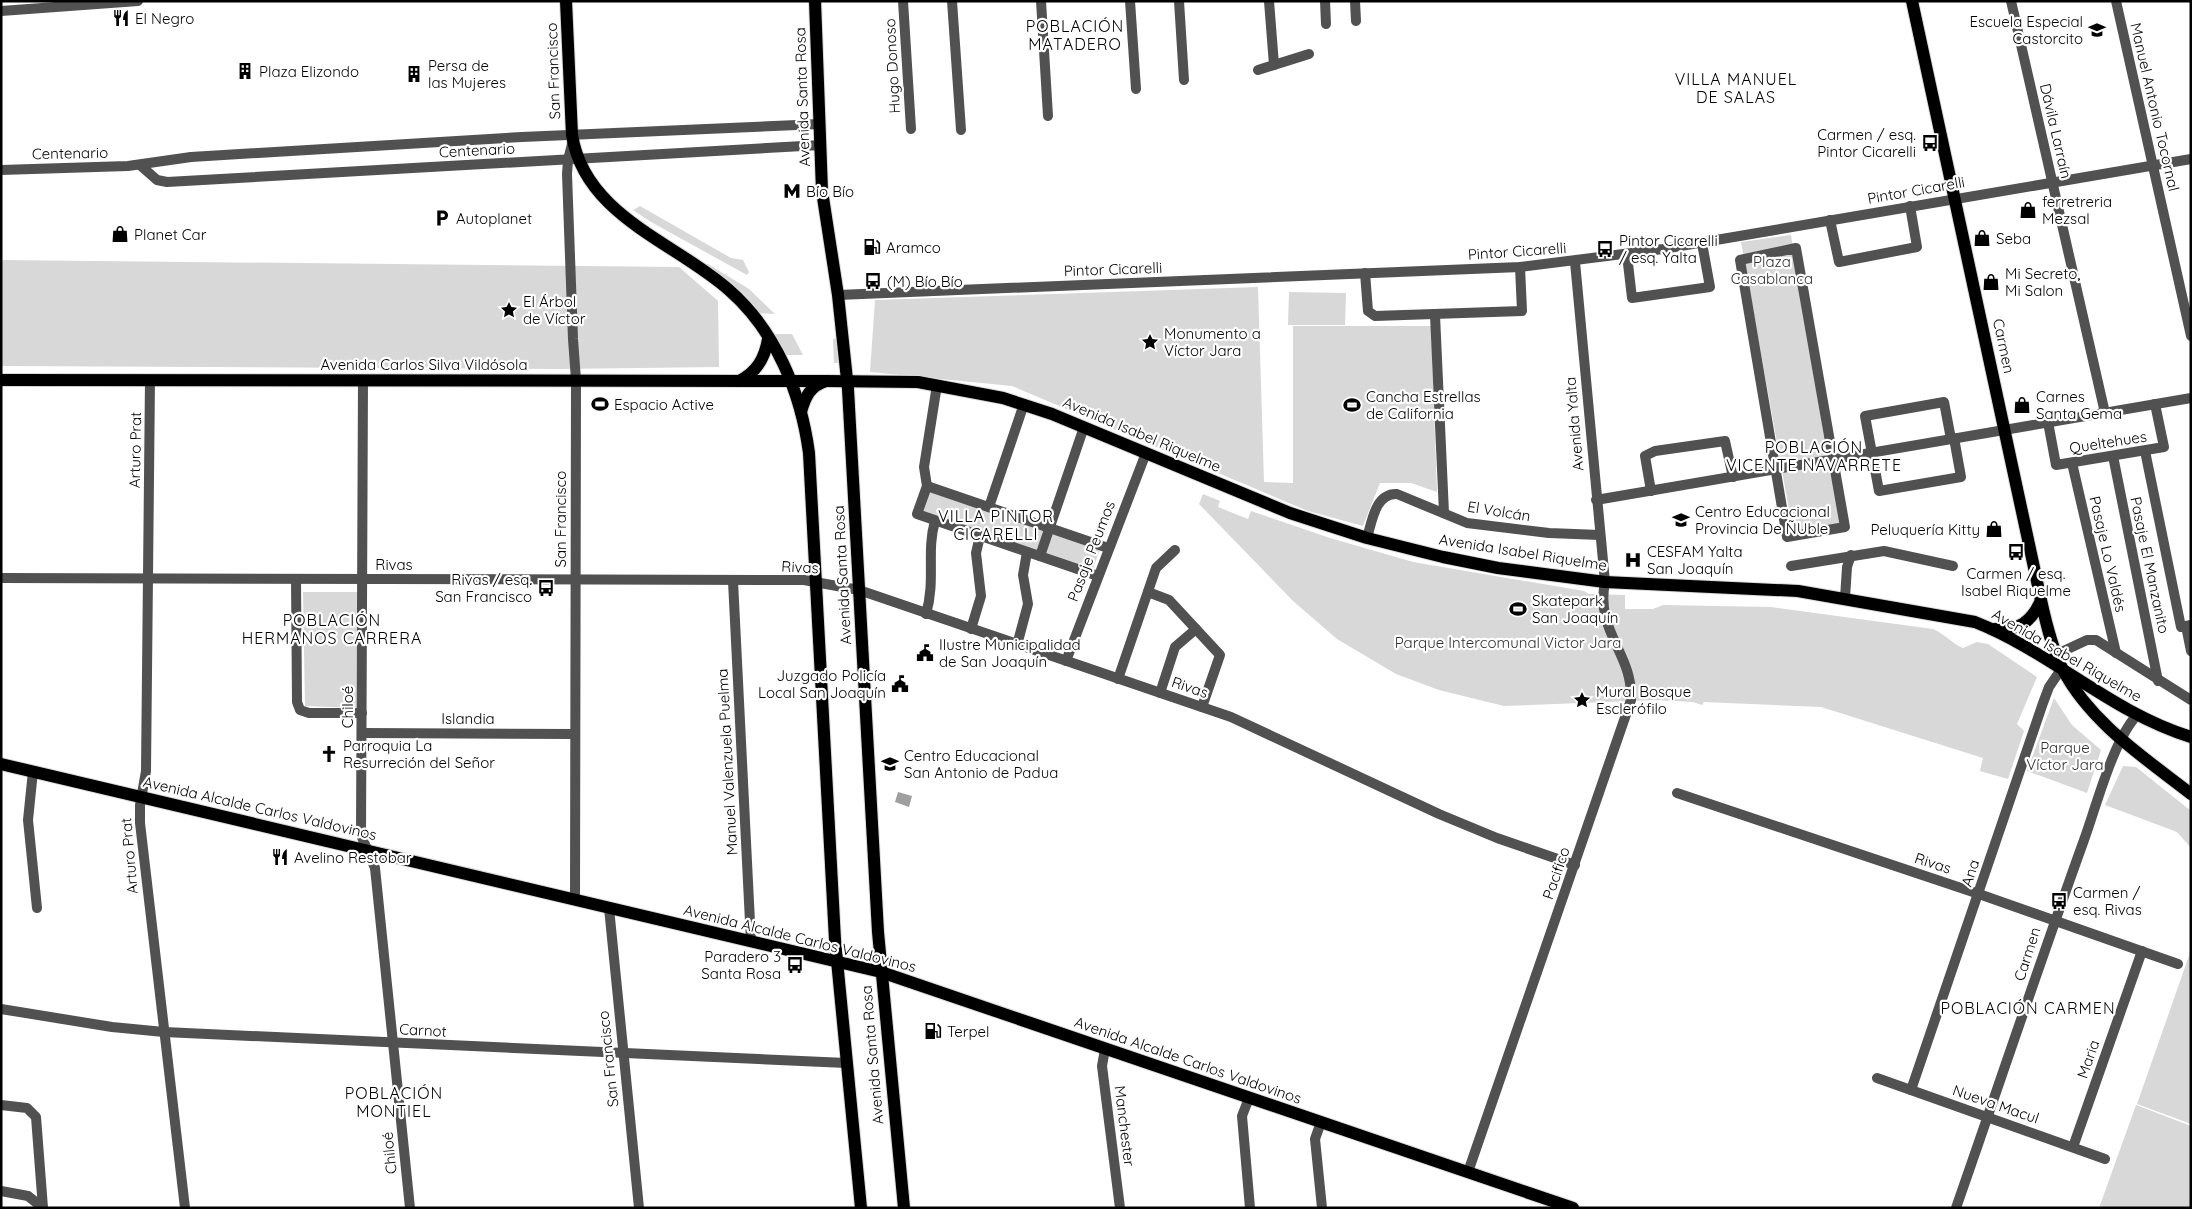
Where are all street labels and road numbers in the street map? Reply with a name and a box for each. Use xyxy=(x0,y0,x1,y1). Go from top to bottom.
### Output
street label: Hugo Donoso xyxy=(880,18,904,114)
street label: Manuel Antonio Tocornal xyxy=(2126,21,2184,193)
street label: San Francisco xyxy=(542,22,564,120)
street label: Avenida Santa Rosa xyxy=(790,27,814,167)
street label: Dávila Larraín xyxy=(2036,82,2076,180)
street label: Centenario xyxy=(438,139,516,161)
street label: Centenario xyxy=(32,143,108,163)
street label: Pintor Cicarelli xyxy=(1866,172,1966,208)
street label: Pintor Cicarelli xyxy=(1467,238,1567,264)
street label: Pintor Cicarelli xyxy=(1063,258,1163,280)
street label: Carmen xyxy=(1989,317,2019,375)
street label: Avenida Carlos Silva Vildósola xyxy=(320,355,528,374)
street label: Avenida Yalta xyxy=(1560,376,1588,472)
street label: Avenida Isabel Riquelme xyxy=(1060,392,1224,476)
street label: Arturo Prat xyxy=(125,412,145,488)
street label: Queltehues xyxy=(2068,427,2148,457)
street label: San Francisco xyxy=(551,471,570,567)
street label: Pasaje Lo Valdés xyxy=(2085,494,2131,614)
street label: Pasaje El Manzanito xyxy=(2126,495,2174,635)
street label: El Volcán xyxy=(1466,497,1532,525)
street label: Pasaje Peumos xyxy=(1063,498,1119,604)
street label: Avenida Santa Rosa xyxy=(829,505,855,645)
street label: Avenida Isabel Riquelme xyxy=(1438,529,1608,575)
street label: Rivas xyxy=(375,555,413,574)
street label: Rivas xyxy=(781,557,819,577)
street label: Avenida Isabel Riquelme xyxy=(1989,604,2145,706)
street label: Manuel Valenzuela Puelma xyxy=(713,668,741,856)
street label: Rivas xyxy=(1169,672,1211,702)
street label: Chiloé xyxy=(338,686,357,728)
street label: Islandia xyxy=(441,709,495,728)
street label: Avenida Alcalde Carlos Valdovinos xyxy=(141,772,379,844)
street label: Arturo Prat xyxy=(116,817,142,895)
street label: Pacifico xyxy=(1538,844,1574,902)
street label: Rivas xyxy=(1912,848,1954,878)
street label: Ana xyxy=(1957,857,1983,889)
street label: Avenida Alcalde Carlos Valdovinos xyxy=(682,900,918,976)
street label: Carmen xyxy=(2009,925,2045,983)
street label: Avenida Santa Rosa xyxy=(856,985,888,1125)
street label: San Francisco xyxy=(593,1010,623,1108)
street label: Avenida Alcalde Carlos Valdovinos xyxy=(1072,1012,1304,1108)
street label: Carnot xyxy=(399,1019,447,1041)
street label: Maria xyxy=(2073,1037,2103,1081)
street label: Nueva Macul xyxy=(1950,1080,2042,1128)
street label: Manchester xyxy=(1111,1085,1139,1168)
street label: Chiloé xyxy=(377,1131,401,1175)

